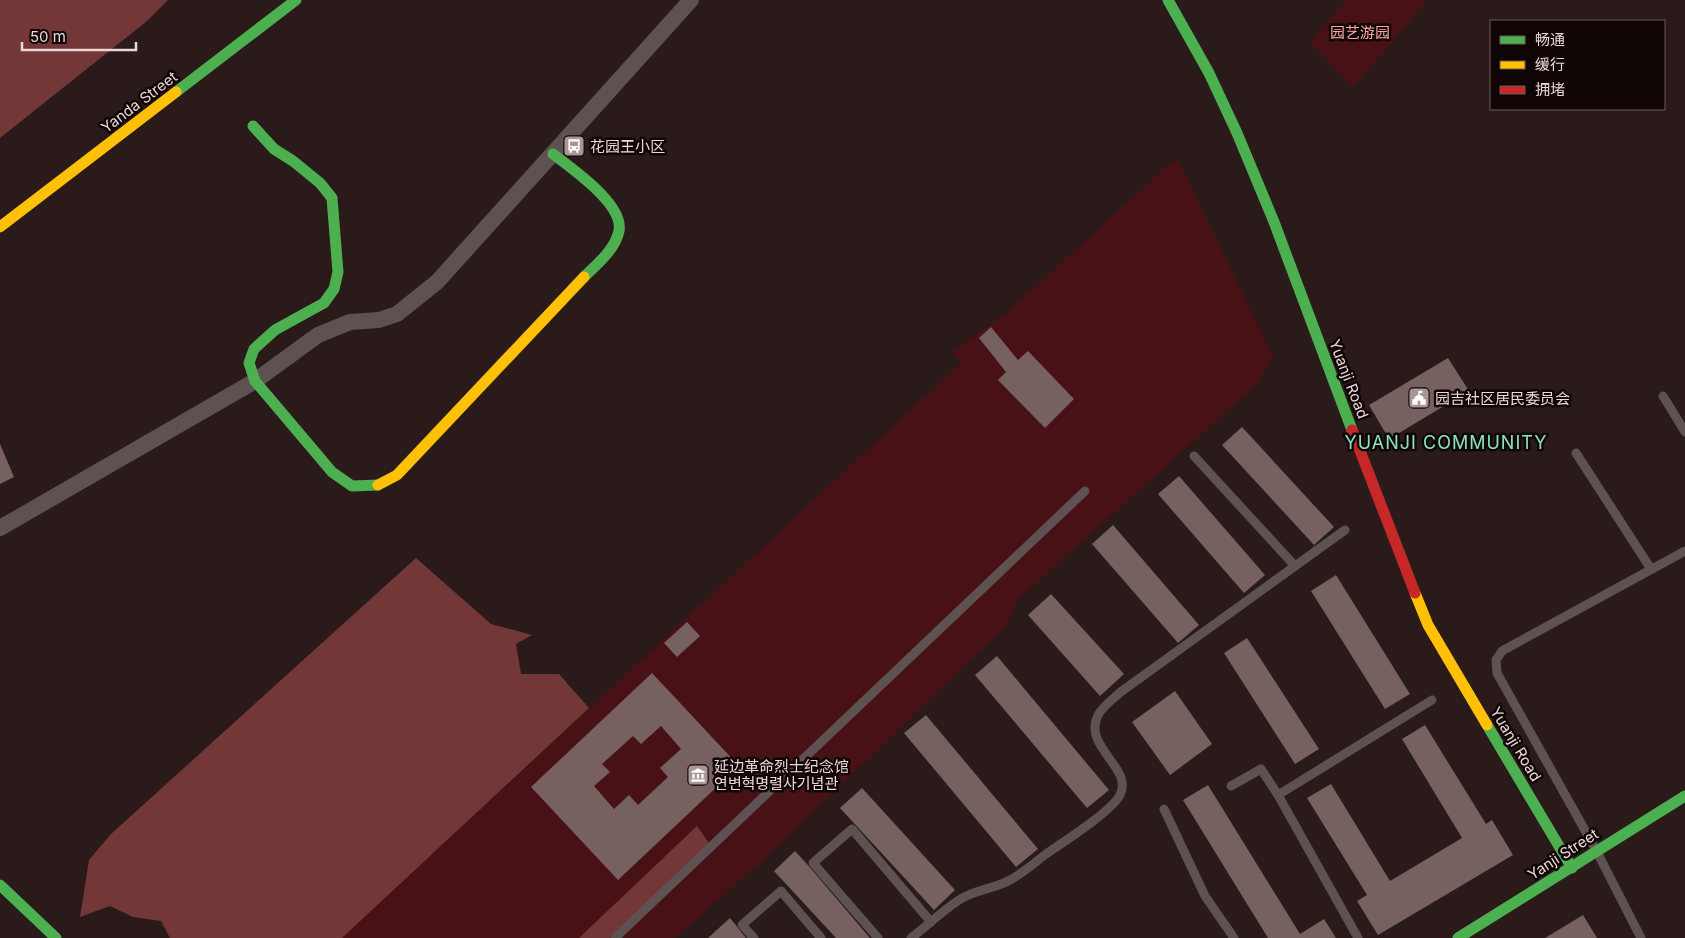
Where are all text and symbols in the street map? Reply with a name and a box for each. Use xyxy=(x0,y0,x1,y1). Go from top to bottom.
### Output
scale bar xyxy=(22,20,136,52)
legend xyxy=(1490,20,1665,110)
park label: 园艺游园 xyxy=(1330,23,1390,42)
text: 50 m xyxy=(30,27,66,46)
text: 畅通 xyxy=(1535,30,1565,49)
text: 缓行 xyxy=(1535,55,1565,74)
street label: Yanda Street xyxy=(97,67,181,137)
text: 拥堵 xyxy=(1535,80,1565,99)
bus stop icon: 花园王小区 xyxy=(562,134,586,158)
place label: 花园王小区 xyxy=(590,137,665,156)
street label: Yuanji Road xyxy=(1325,337,1373,421)
public building icon: 园吉社区居民委员会 xyxy=(1407,386,1431,410)
place label: 园吉社区居民委员会 xyxy=(1435,389,1570,408)
district label: YUANJI COMMUNITY xyxy=(1345,432,1547,453)
street label: Yuanji Road xyxy=(1486,703,1546,785)
place label: 延边革命烈士纪念馆 연변혁명렬사기념관 xyxy=(714,757,849,793)
museum icon: 延边革命烈士纪念馆 연변혁명렬사기념관 xyxy=(686,763,710,787)
street label: Yanji Street xyxy=(1524,824,1602,884)

